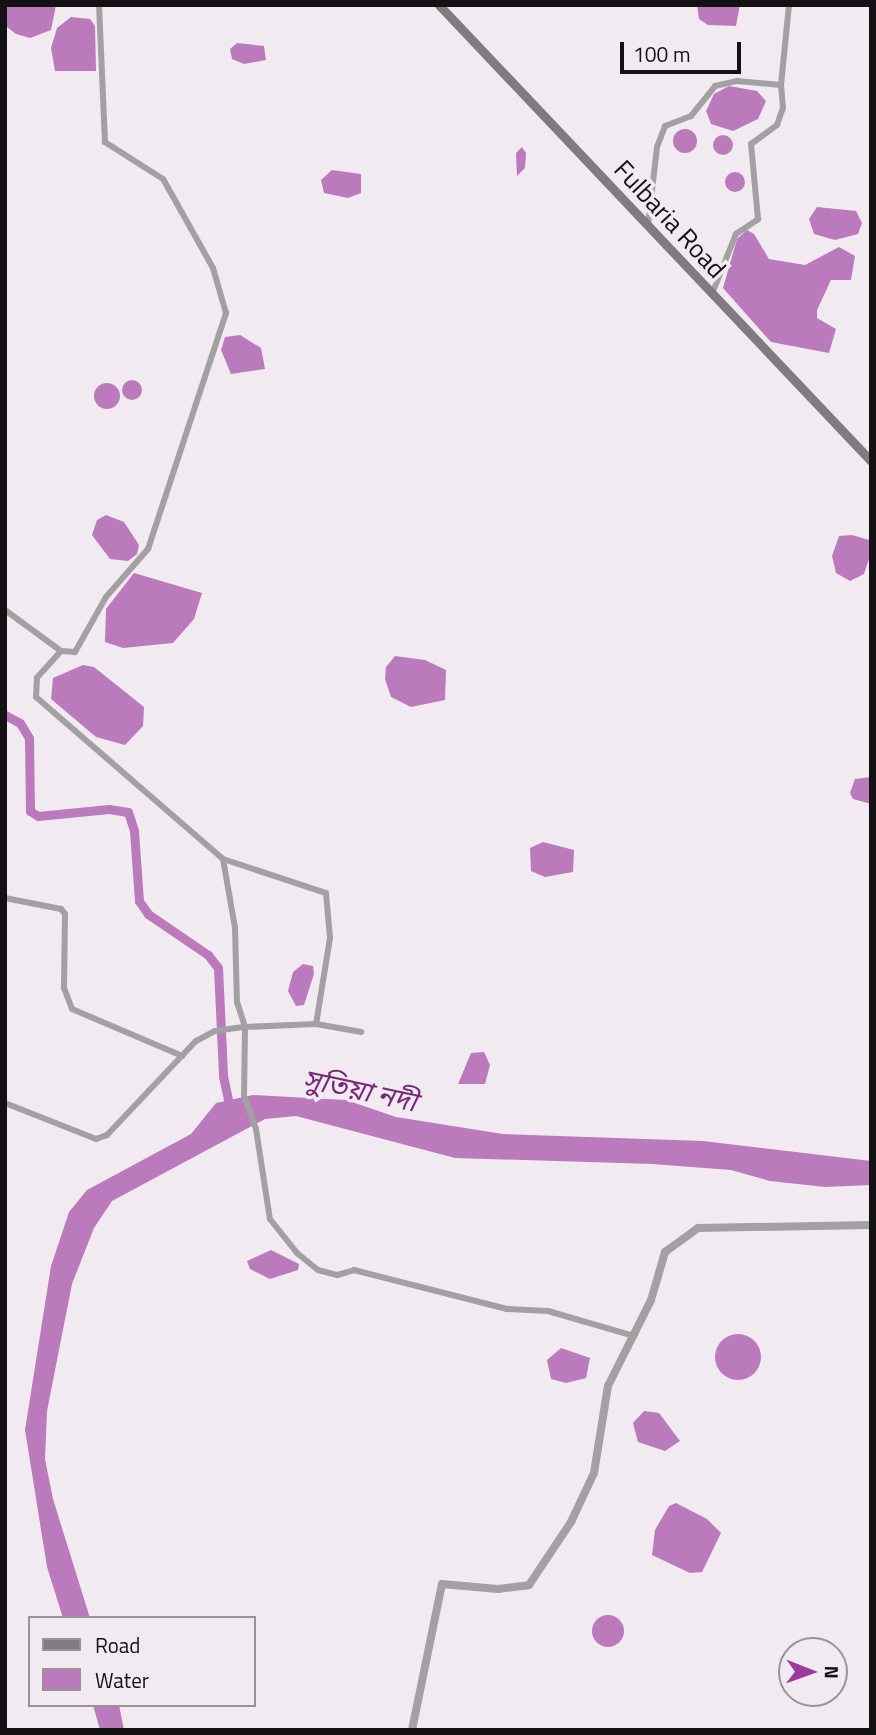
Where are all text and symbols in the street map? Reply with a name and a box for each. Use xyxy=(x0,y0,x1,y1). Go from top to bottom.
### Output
scale bar xyxy=(624,28,745,72)
text: 100 m xyxy=(633,38,690,70)
street label: Fulbaria Road xyxy=(608,154,732,284)
water label: সুতিয়া নদী xyxy=(300,1062,420,1118)
legend xyxy=(28,1616,256,1707)
text: Road xyxy=(95,1629,140,1661)
north arrow xyxy=(778,1637,848,1707)
text: Water xyxy=(95,1664,149,1696)
text: N xyxy=(818,1665,847,1679)

